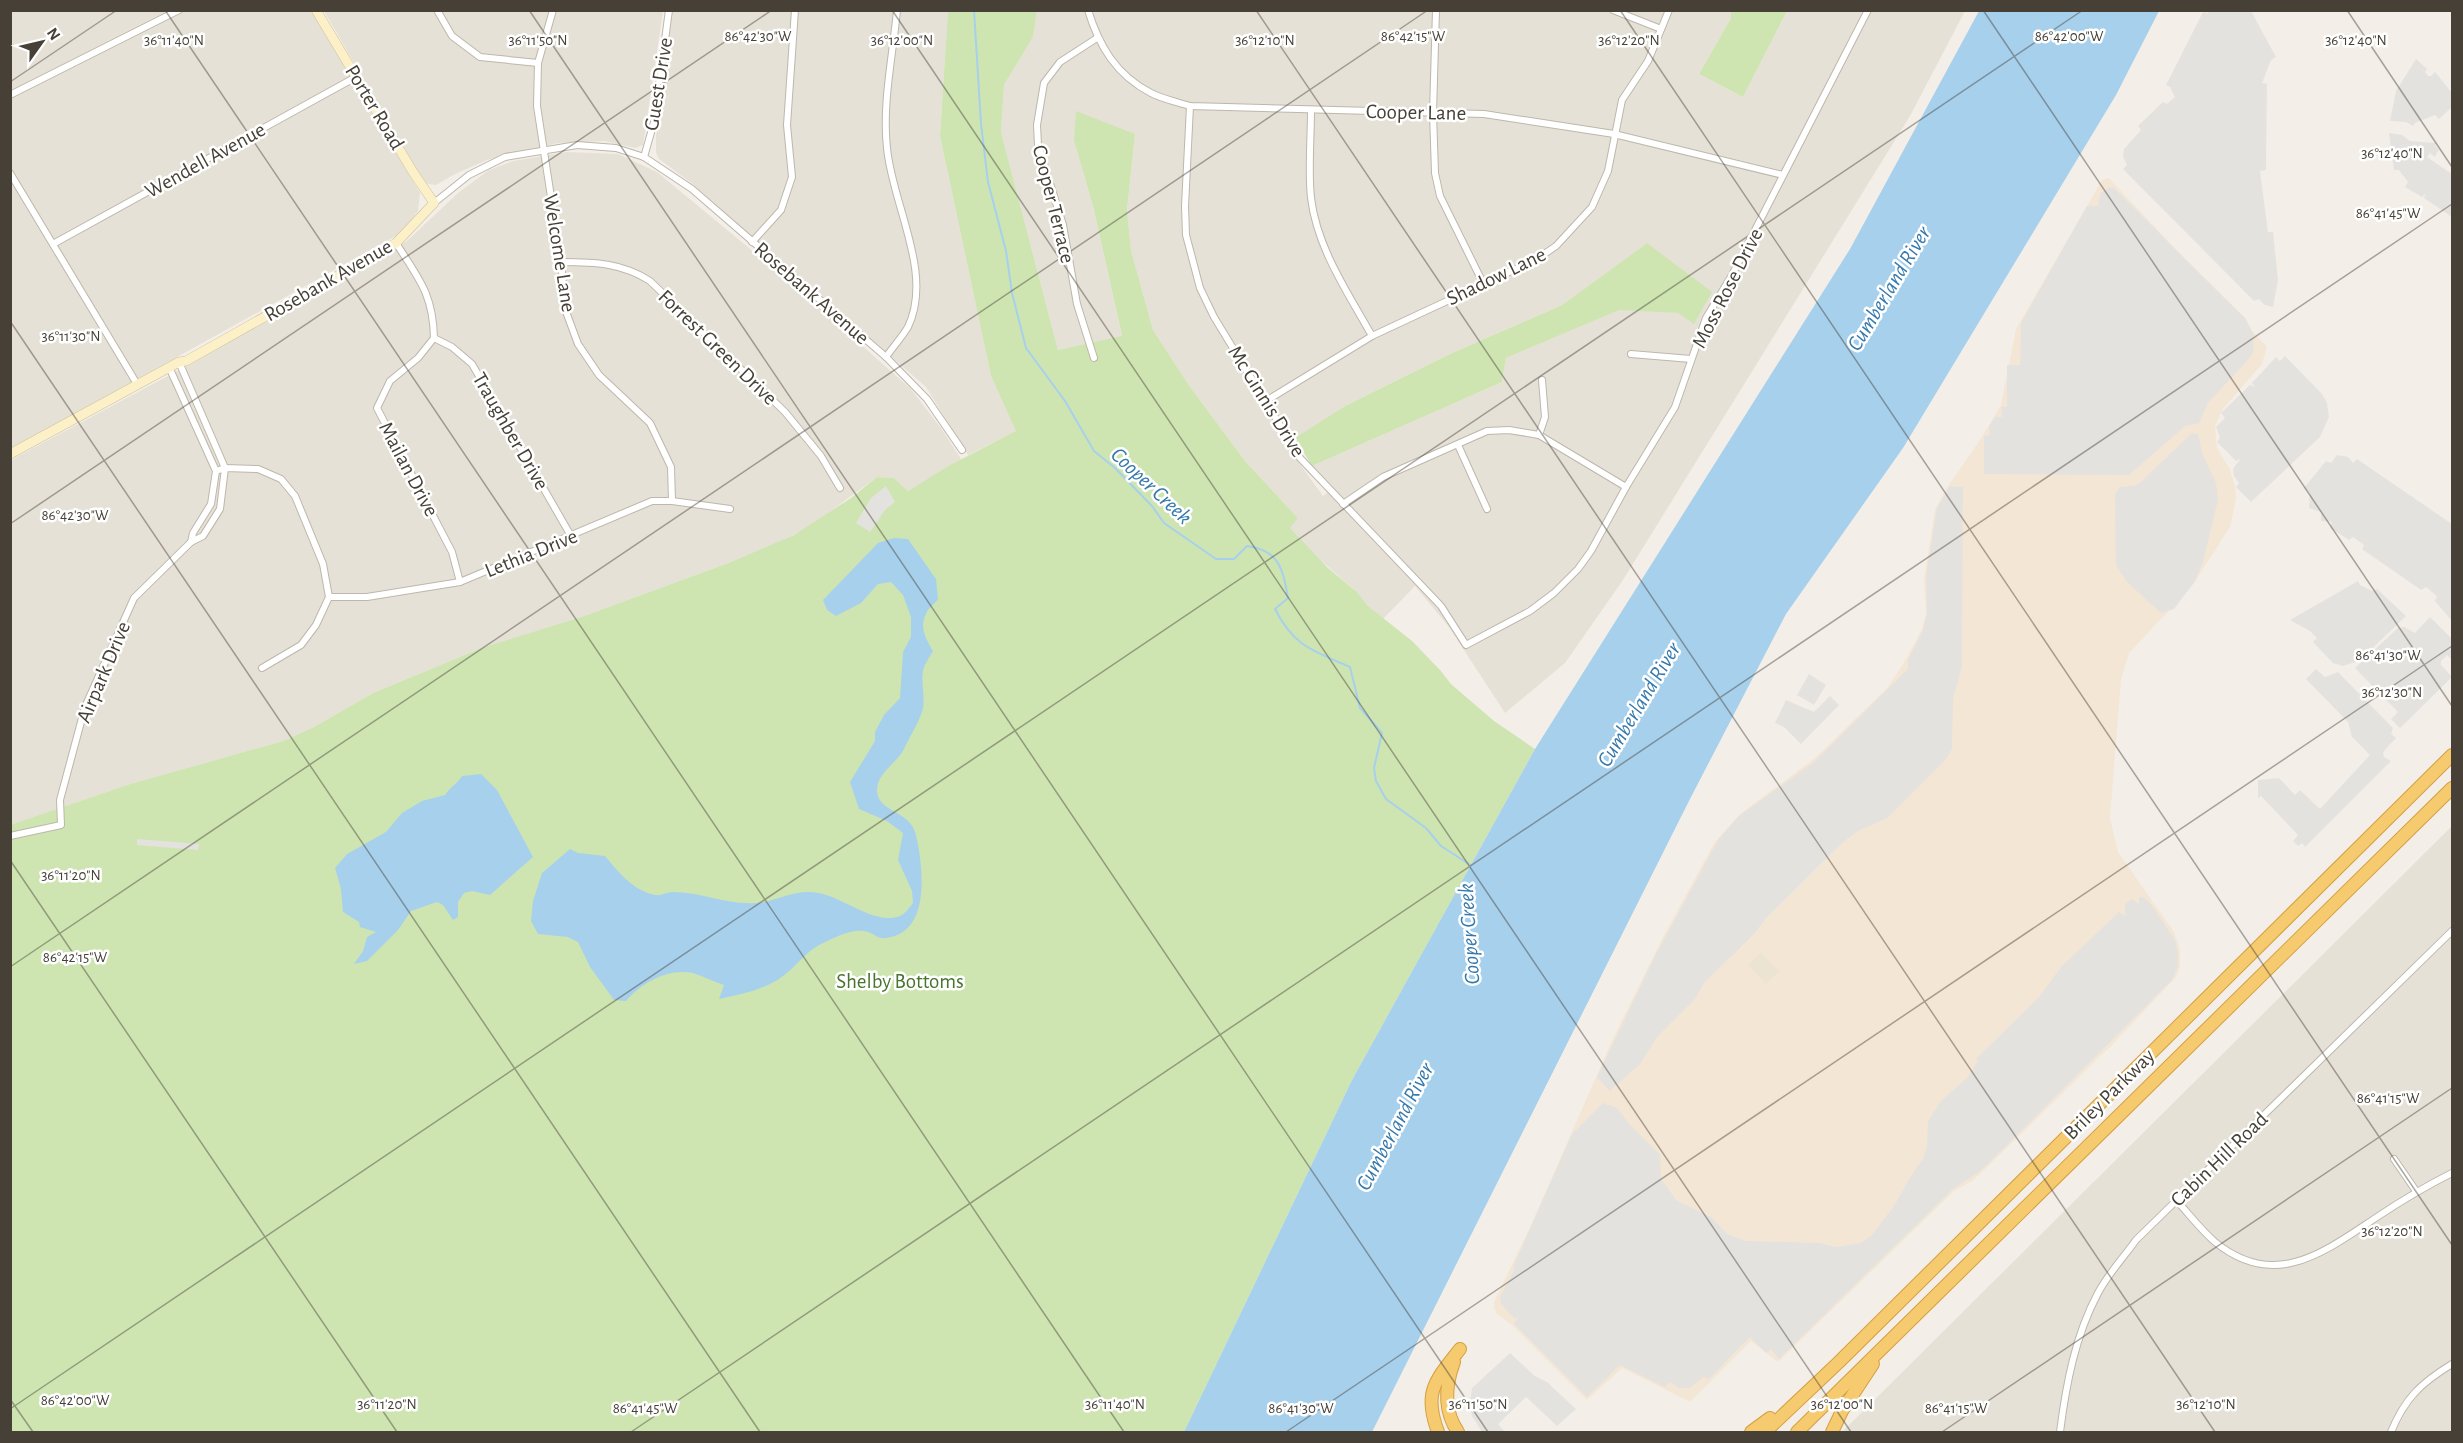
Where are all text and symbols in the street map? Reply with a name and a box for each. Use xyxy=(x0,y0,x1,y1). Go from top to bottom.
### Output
north arrow xyxy=(12,12,72,72)
text: N xyxy=(44,25,63,43)
text: 86°42'30"W xyxy=(725,29,792,44)
text: 86°42'15"W xyxy=(1381,29,1446,44)
text: 86°42'00"W xyxy=(2035,29,2104,44)
text: 36°11'40"N xyxy=(144,33,204,48)
text: 36°11'50"N xyxy=(508,33,568,48)
text: 36°12'00"N xyxy=(871,33,933,48)
text: 36°12'10"N xyxy=(1235,33,1295,48)
text: 36°12'20"N xyxy=(1598,33,1660,48)
text: 36°12'40"N xyxy=(2325,33,2387,48)
street label: Guest Drive xyxy=(641,36,676,132)
street label: Porter Road xyxy=(341,61,408,153)
street label: Cooper Lane xyxy=(1366,101,1466,124)
street label: Wendell Avenue xyxy=(142,119,269,202)
street label: Cooper Terrace xyxy=(1029,143,1078,265)
text: 36°12'40"N xyxy=(2361,146,2423,161)
street label: Welcome Lane xyxy=(540,192,579,314)
text: 86°41'45"W xyxy=(2356,206,2421,221)
water label: Cumberland River xyxy=(1843,222,1935,355)
street label: Moss Rose Drive xyxy=(1688,225,1767,351)
street label: Rosebank Avenue xyxy=(261,235,396,326)
street label: Rosebank Avenue xyxy=(750,238,873,349)
street label: Shadow Lane xyxy=(1443,243,1549,309)
street label: Forrest Green Drive xyxy=(654,286,781,409)
text: 36°11'30"N xyxy=(42,329,100,344)
street label: Mc Ginnis Drive xyxy=(1224,342,1309,461)
street label: Traughber Drive xyxy=(469,369,553,493)
street label: Mailan Drive xyxy=(375,418,442,520)
water label: Cooper Creek xyxy=(1106,443,1196,529)
text: 86°42'30"W xyxy=(42,508,109,523)
street label: Lethia Drive xyxy=(482,525,580,581)
street label: Airpark Drive xyxy=(73,619,134,726)
water label: Cumberland River xyxy=(1593,638,1685,771)
text: 86°41'30"W xyxy=(2355,648,2421,663)
text: 36°12'30"N xyxy=(2362,685,2422,700)
text: 36°11'20"N xyxy=(41,868,101,883)
water label: Cooper Creek xyxy=(1454,883,1485,985)
text: 86°42'15"W xyxy=(43,950,108,965)
park label: Shelby Bottoms xyxy=(836,971,964,992)
street label: Briley Parkway xyxy=(2060,1045,2159,1144)
water label: Cumberland River xyxy=(1352,1058,1438,1194)
text: 86°41'15"W xyxy=(2357,1091,2420,1106)
street label: Cabin Hill Road xyxy=(2167,1108,2272,1211)
text: 36°12'20"N xyxy=(2361,1224,2423,1239)
text: 86°42'00"W xyxy=(41,1393,110,1408)
text: 36°11'20"N xyxy=(357,1397,417,1412)
text: 36°11'40"N xyxy=(1085,1397,1145,1412)
text: 36°11'50"N xyxy=(1448,1397,1508,1412)
text: 36°12'00"N xyxy=(1811,1397,1873,1412)
text: 36°12'10"N xyxy=(2176,1397,2236,1412)
text: 86°41'45"W xyxy=(613,1401,678,1416)
text: 86°41'30"W xyxy=(1268,1401,1334,1416)
text: 86°41'15"W xyxy=(1925,1401,1988,1416)

